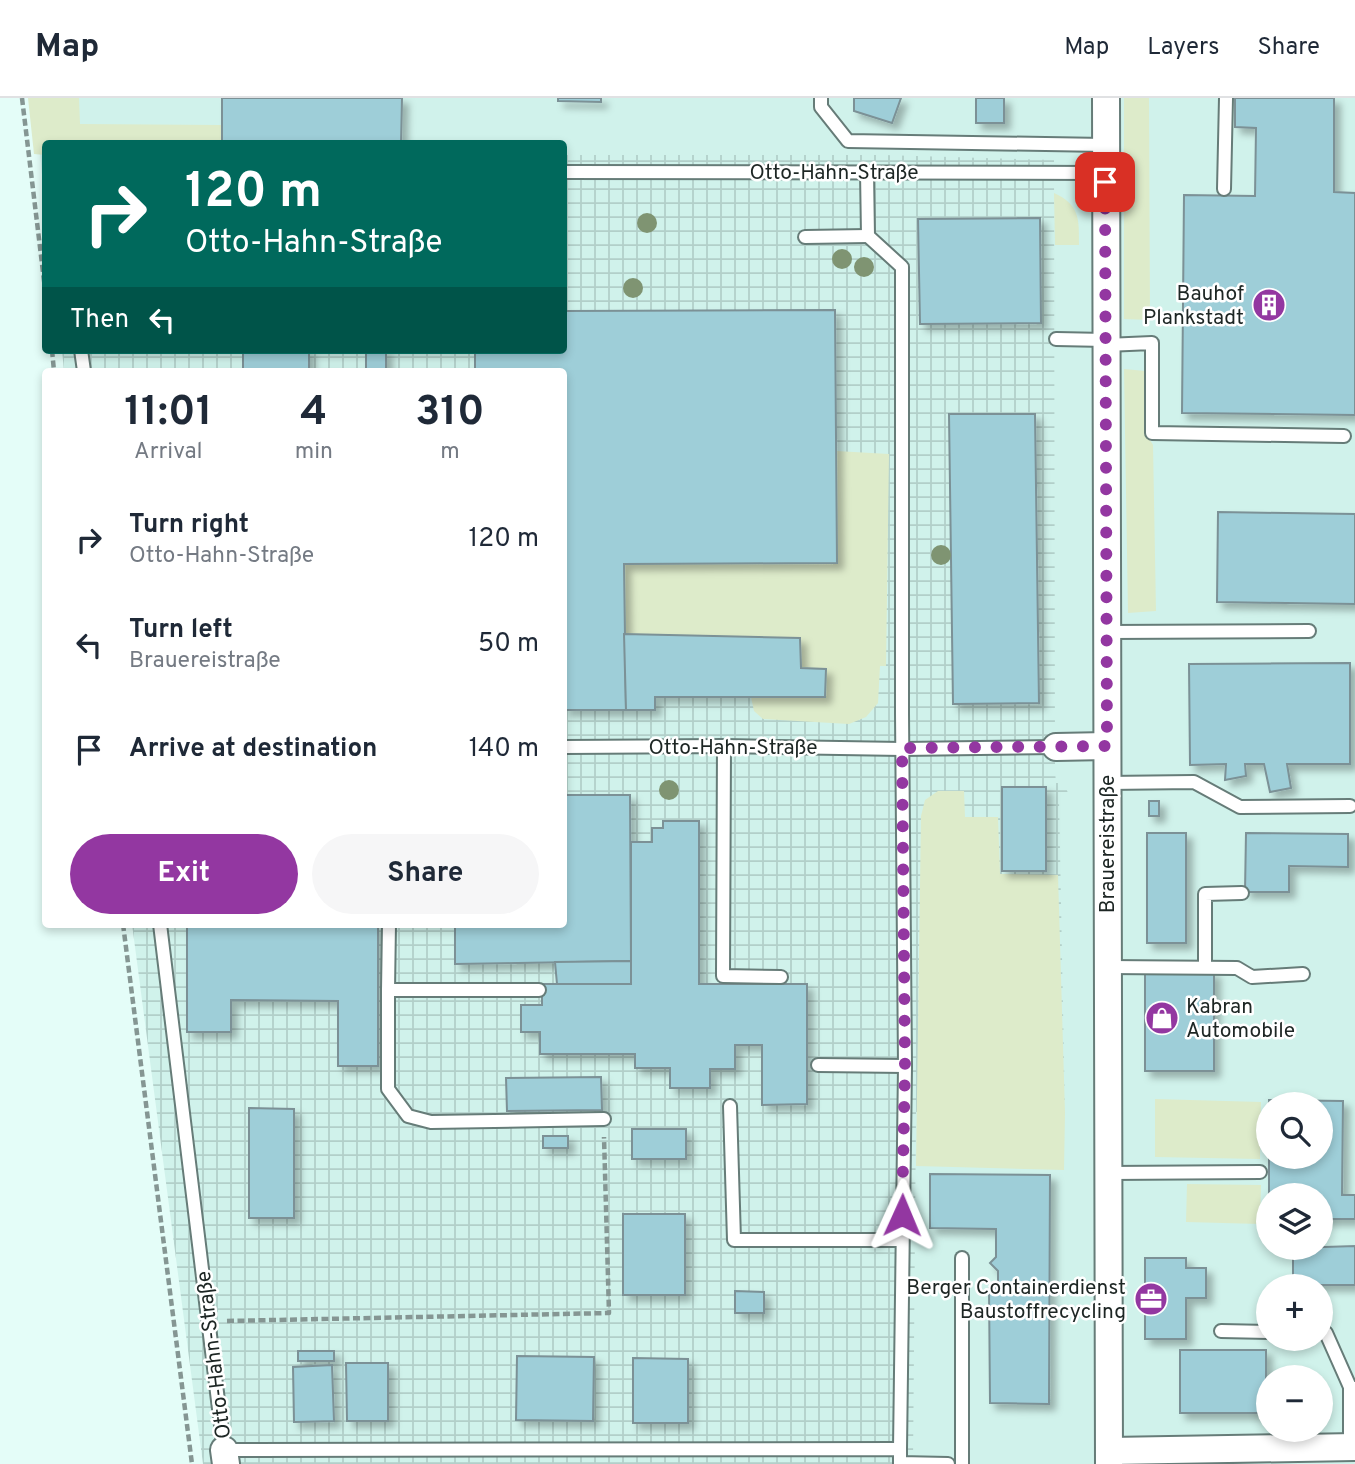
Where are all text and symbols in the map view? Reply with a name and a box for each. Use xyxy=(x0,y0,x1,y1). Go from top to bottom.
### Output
text: Map xyxy=(35,27,99,69)
text: Map xyxy=(1064,33,1109,63)
text: Layers xyxy=(1147,33,1219,63)
text: Share xyxy=(1257,33,1320,63)
pin xyxy=(1075,152,1135,212)
street label: Otto-Hahn-Straße xyxy=(750,160,919,187)
text: 120 m xyxy=(185,163,322,225)
icon: arrive xyxy=(1086,163,1124,201)
icon: right xyxy=(70,168,161,259)
text: Otto-Hahn-Straße xyxy=(185,224,443,264)
place label: Bauhof Plankstadt xyxy=(1143,281,1244,332)
building icon: Bauhof Plankstadt xyxy=(1250,286,1288,324)
icon: left xyxy=(143,301,181,339)
text: Then xyxy=(70,304,129,337)
text: 11:01 xyxy=(124,387,212,440)
text: 4 xyxy=(300,387,327,440)
text: 310 xyxy=(415,387,485,440)
text: Arrival xyxy=(134,438,203,467)
text: min xyxy=(295,438,333,467)
text: m xyxy=(440,438,460,467)
text: Turn right xyxy=(129,509,249,542)
icon: right xyxy=(70,521,108,559)
text: 120 m xyxy=(469,523,539,556)
text: Otto-Hahn-Straße xyxy=(129,542,314,571)
text: Turn left xyxy=(129,614,233,647)
icon: left xyxy=(70,626,108,664)
text: 50 m xyxy=(478,628,539,661)
text: Brauereistraße xyxy=(129,647,281,676)
icon: arrive xyxy=(70,731,108,769)
text: Arrive at destination xyxy=(129,733,377,766)
text: 140 m xyxy=(469,733,539,766)
street label: Otto-Hahn-Straße xyxy=(649,735,818,762)
street label: Brauereistraße xyxy=(1095,775,1122,913)
button: Exit xyxy=(70,834,298,914)
button: Share xyxy=(312,834,539,914)
place label: Kabran Automobile xyxy=(1186,994,1295,1045)
shop icon: Kabran Automobile xyxy=(1143,999,1181,1037)
map controls xyxy=(1256,1092,1333,1442)
button: search xyxy=(1256,1092,1333,1169)
position arrow xyxy=(865,1178,939,1252)
button: layers xyxy=(1256,1183,1333,1260)
street label: Otto-Hahn-Straße xyxy=(191,1269,238,1440)
button: + xyxy=(1256,1274,1333,1351)
place label: Berger Containerdienst Baustoffrecycling xyxy=(906,1275,1126,1326)
office icon: Berger Containerdienst Baustoffrecycling xyxy=(1132,1280,1170,1318)
button: − xyxy=(1256,1365,1333,1442)

